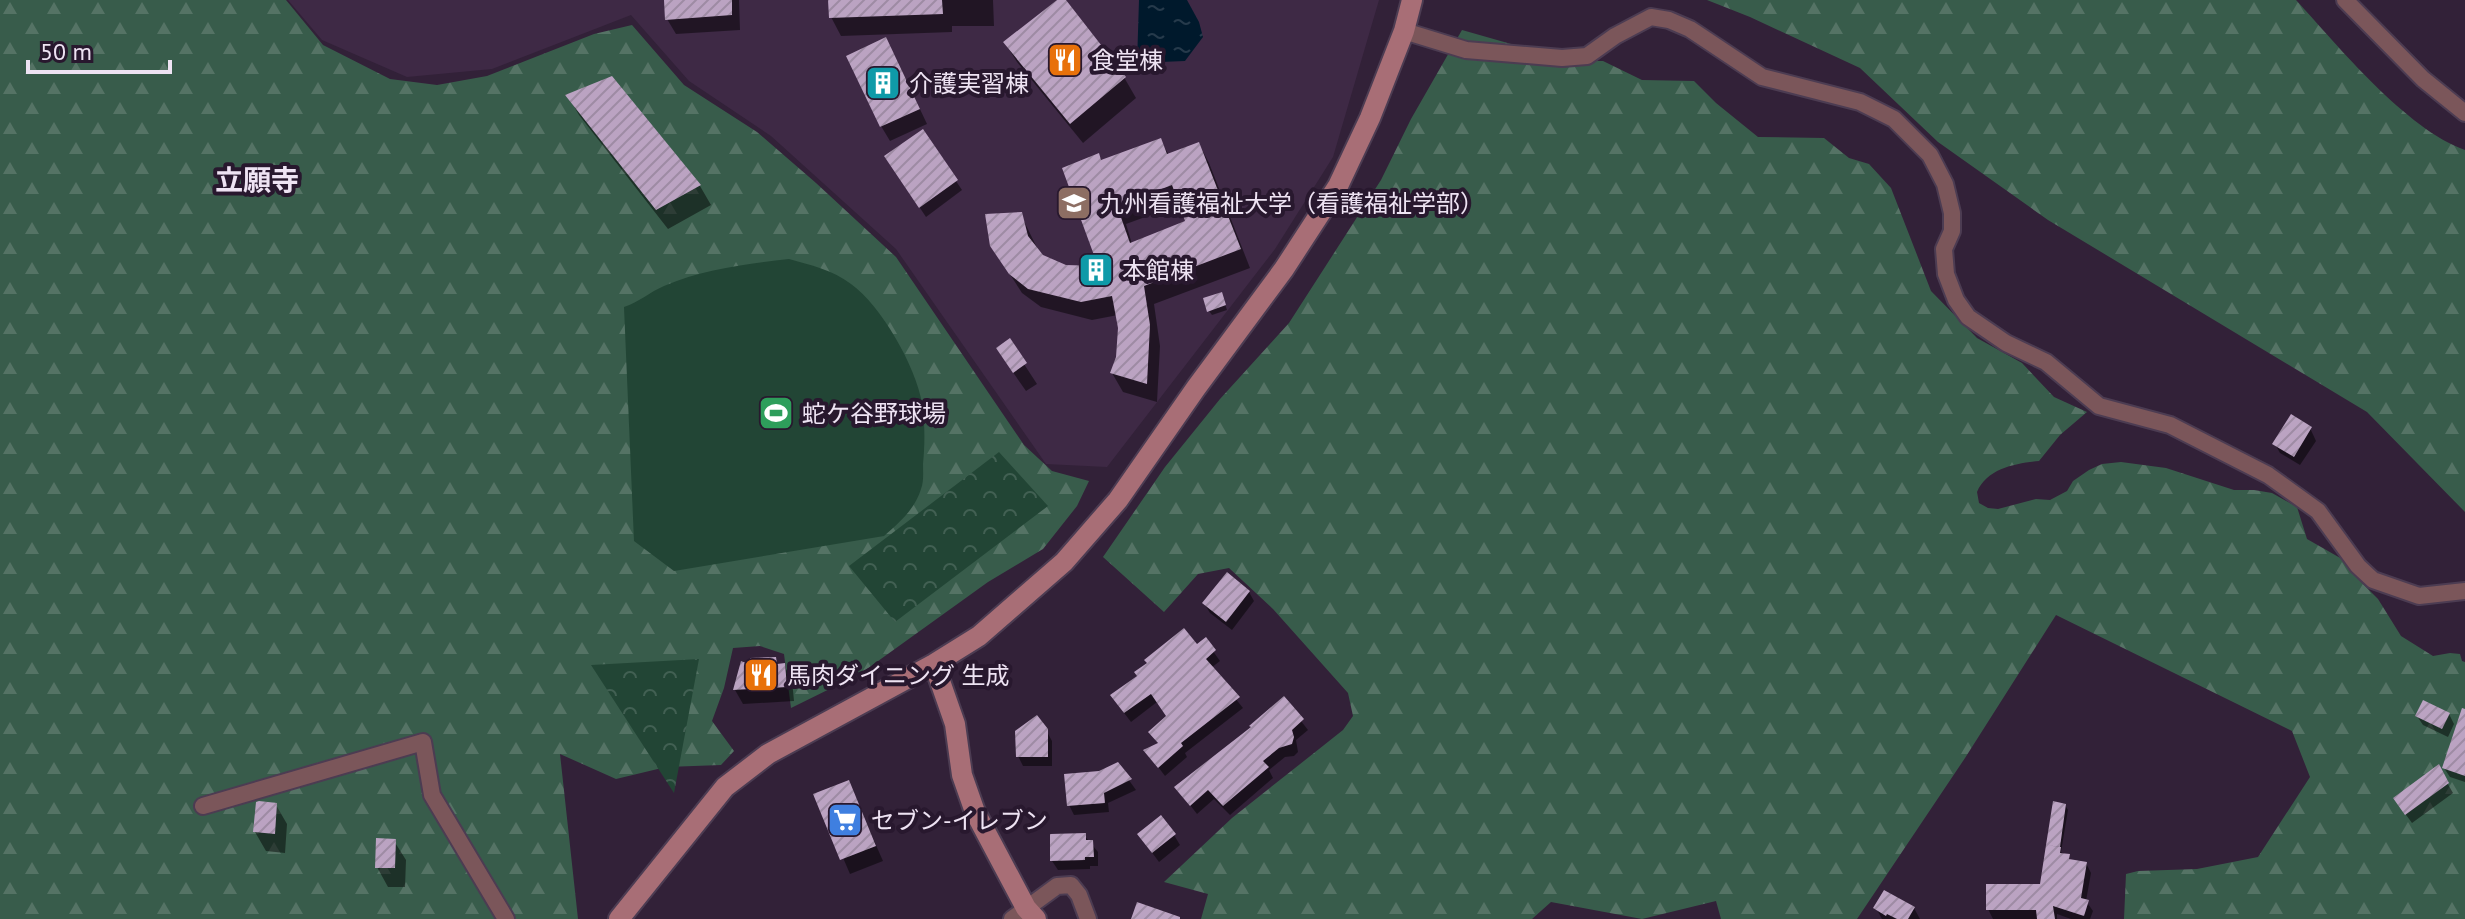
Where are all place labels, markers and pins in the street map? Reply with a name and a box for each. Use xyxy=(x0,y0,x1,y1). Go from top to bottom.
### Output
restaurant icon: 食堂棟 xyxy=(1046,41,1084,79)
place label: 食堂棟 xyxy=(1091,45,1163,76)
building icon: 介護実習棟 xyxy=(864,64,902,102)
place label: 介護実習棟 xyxy=(909,68,1029,99)
school or university icon: 九州看護福祉大学（看護福祉学部） xyxy=(1055,184,1093,222)
place label: 九州看護福祉大学（看護福祉学部） xyxy=(1100,188,1484,219)
building icon: 本館棟 xyxy=(1077,251,1115,289)
place label: 本館棟 xyxy=(1122,255,1194,286)
sports icon: 蛇ケ谷野球場 xyxy=(757,394,795,432)
place label: 蛇ケ谷野球場 xyxy=(802,398,946,429)
restaurant icon: 馬肉ダイニング 生成 xyxy=(742,656,780,694)
place label: 馬肉ダイニング 生成 xyxy=(787,660,1009,691)
supermarket icon: セブン-イレブン xyxy=(826,801,864,839)
place label: セブン-イレブン xyxy=(871,805,1048,836)

